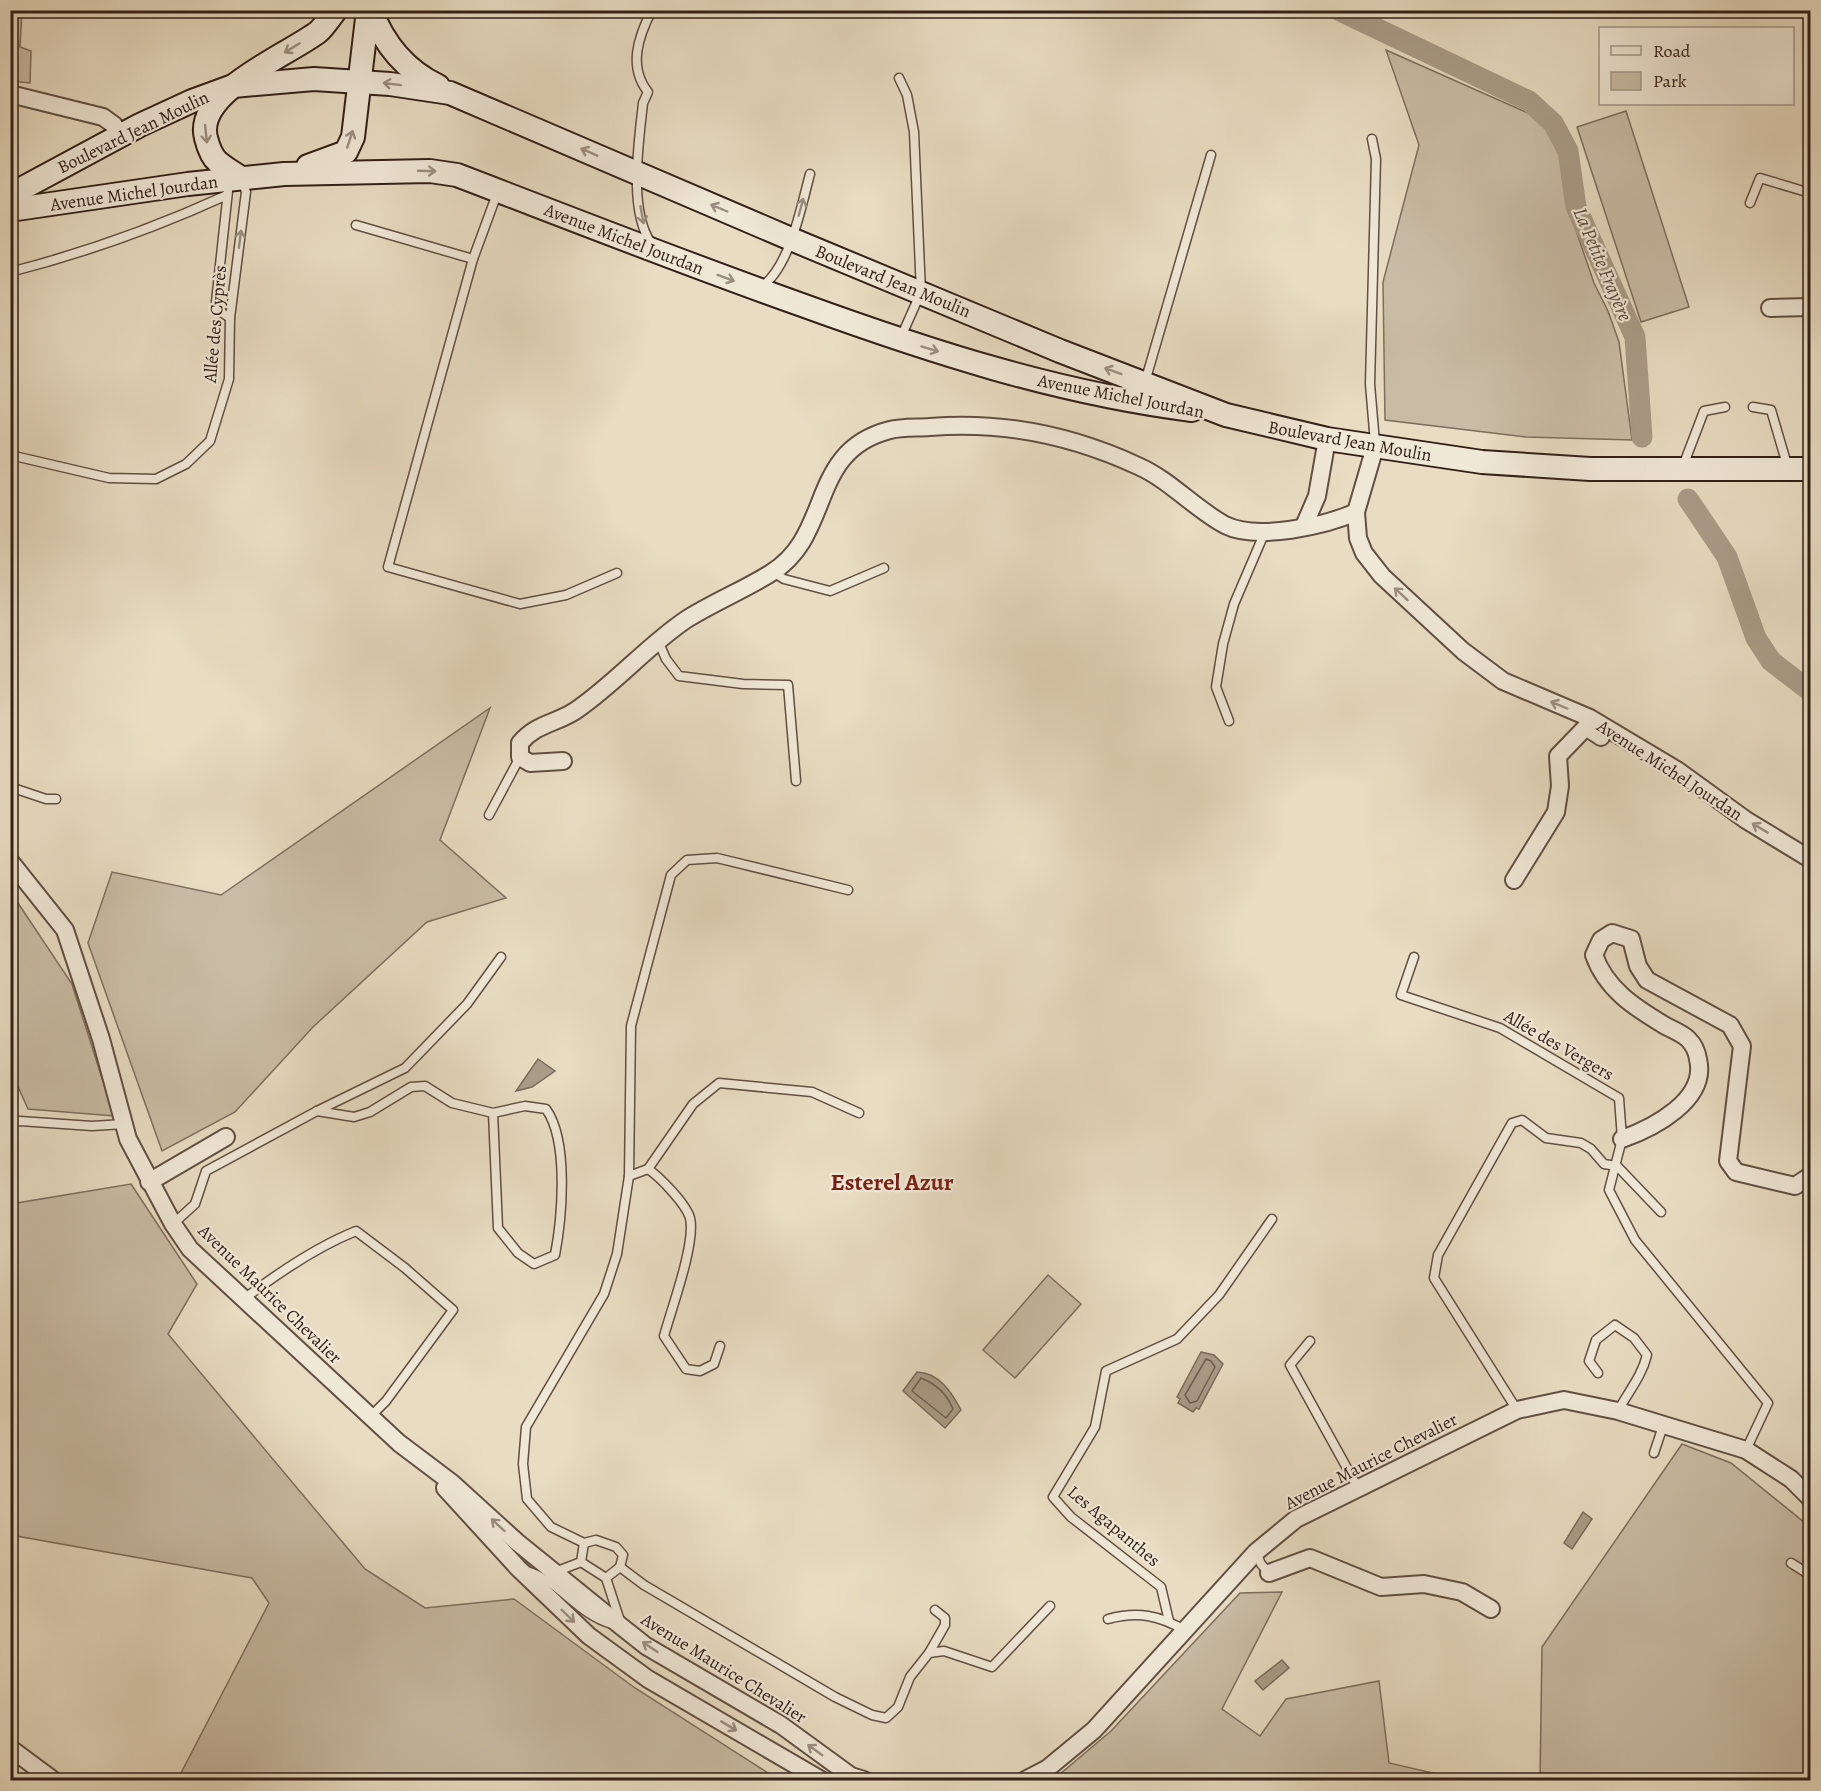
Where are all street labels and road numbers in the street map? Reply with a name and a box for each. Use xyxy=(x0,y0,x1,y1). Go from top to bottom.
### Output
street label: Boulevard Jean Moulin xyxy=(53,85,213,179)
street label: Avenue Michel Jourdan xyxy=(48,169,220,217)
street label: Avenue Michel Jourdan xyxy=(540,197,707,281)
street label: Boulevard Jean Moulin xyxy=(812,239,974,323)
street label: Allée des Cyprès xyxy=(198,264,232,385)
street label: Avenue Michel Jourdan xyxy=(1035,368,1206,424)
street label: Boulevard Jean Moulin xyxy=(1266,415,1434,467)
street label: Avenue Michel Jourdan xyxy=(1592,713,1748,826)
street label: Allée des Vergers xyxy=(1499,1003,1618,1086)
street label: Avenue Maurice Chevalier xyxy=(192,1218,347,1369)
street label: Avenue Maurice Chevalier xyxy=(1280,1407,1462,1515)
street label: Les Agapanthes xyxy=(1063,1480,1165,1572)
street label: Avenue Maurice Chevalier xyxy=(636,1607,811,1729)

